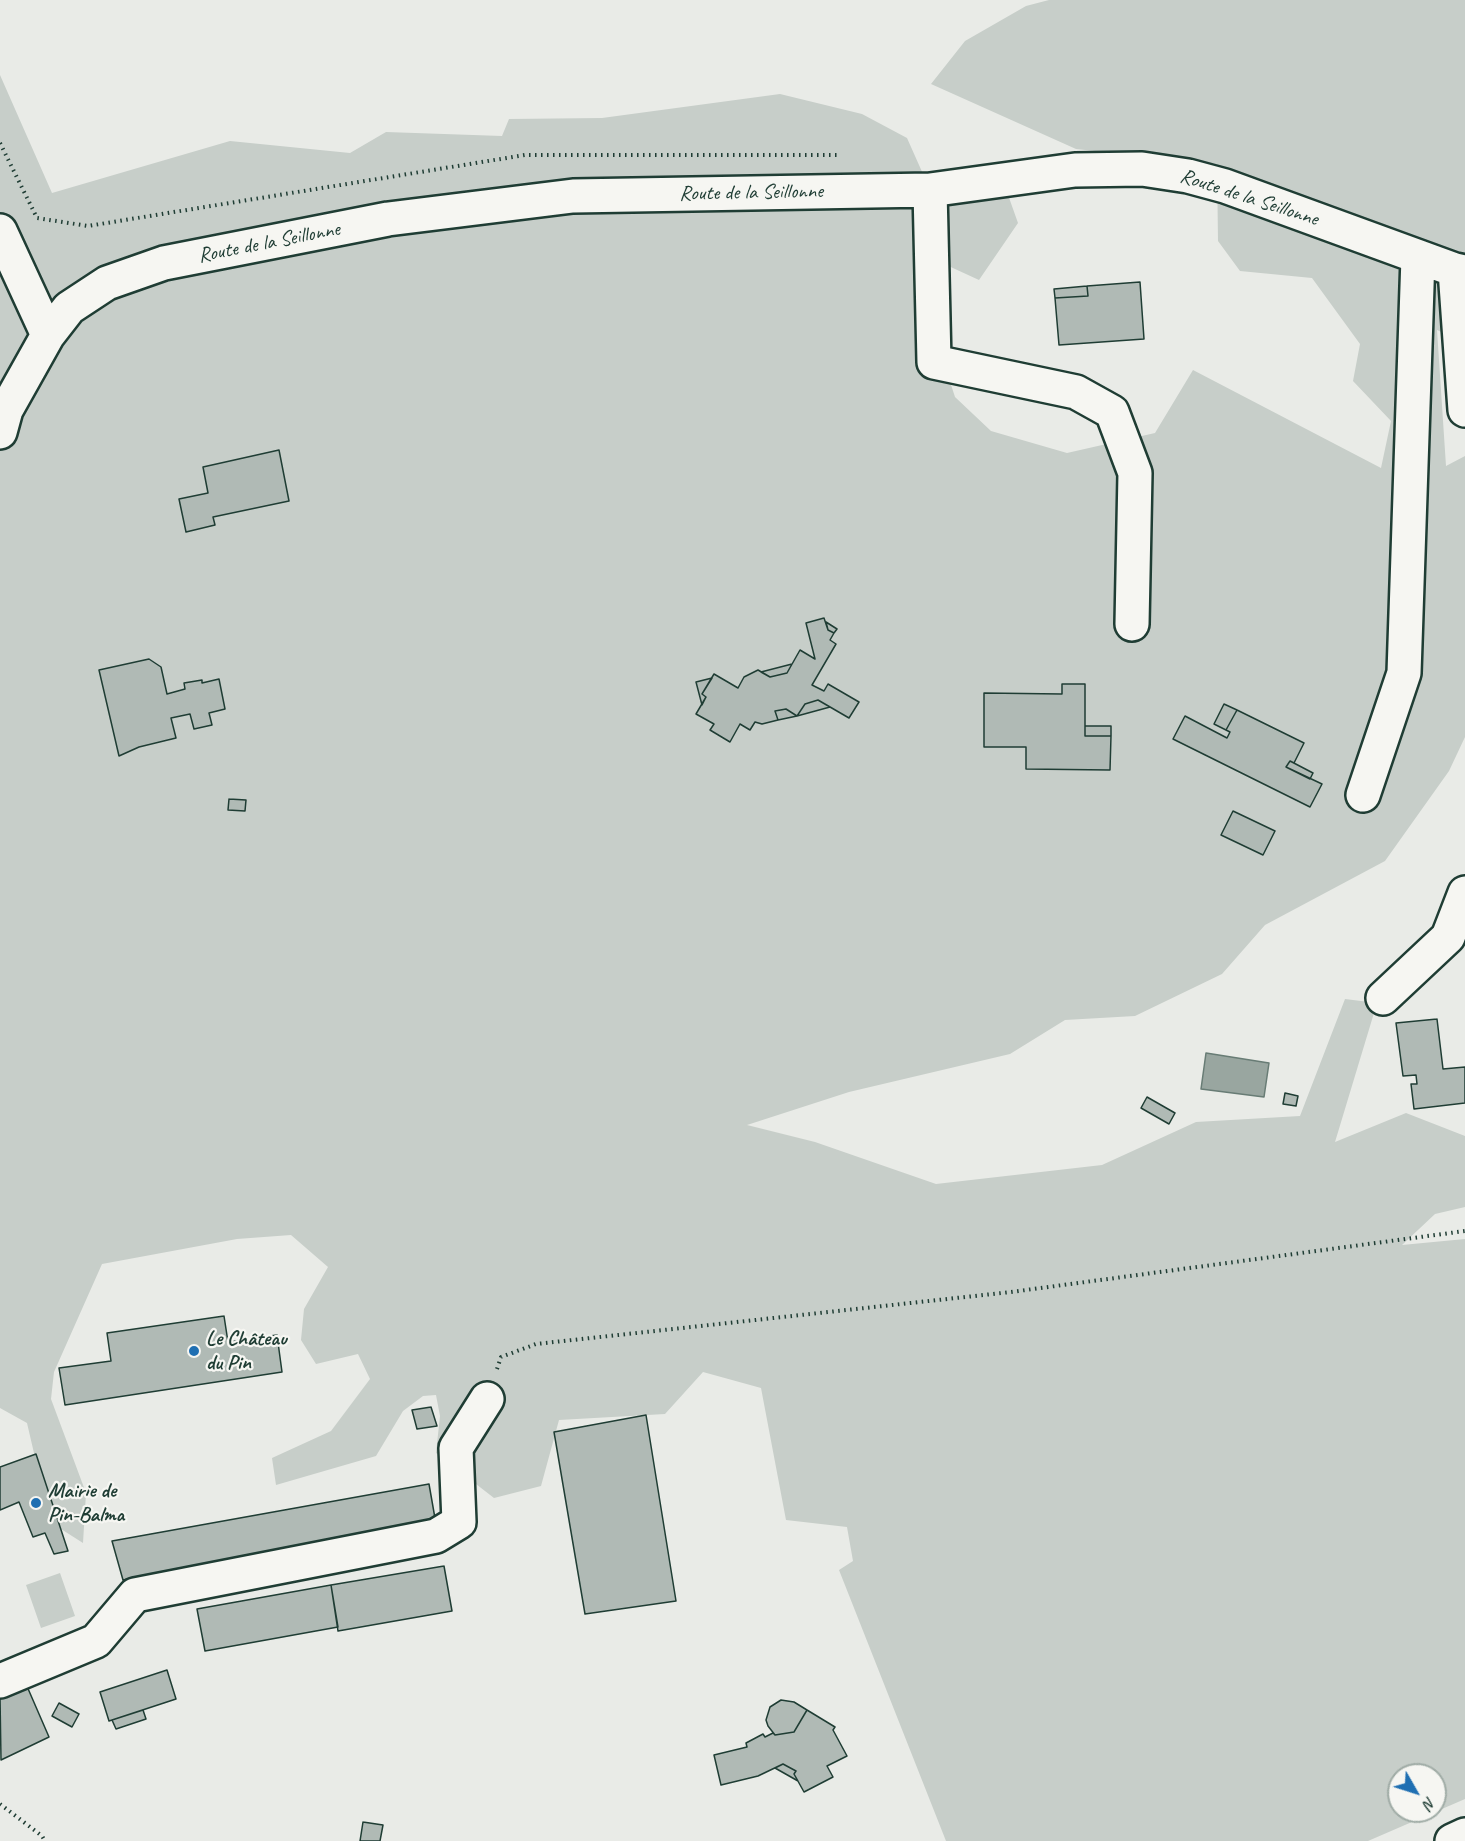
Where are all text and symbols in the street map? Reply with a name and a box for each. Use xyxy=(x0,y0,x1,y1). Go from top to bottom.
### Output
street label: Route de la Seillonne xyxy=(1177,164,1321,232)
street label: Route de la Seillonne xyxy=(679,179,823,207)
street label: Route de la Seillonne xyxy=(196,217,342,269)
place label: Le Château du Pin xyxy=(206,1326,287,1376)
marker: Le Château du Pin xyxy=(187,1344,201,1358)
place label: Mairie de Pin-Balma xyxy=(48,1478,124,1528)
marker: Mairie de Pin-Balma xyxy=(29,1496,43,1510)
north arrow xyxy=(1387,1763,1447,1823)
text: N xyxy=(1419,1793,1440,1813)

